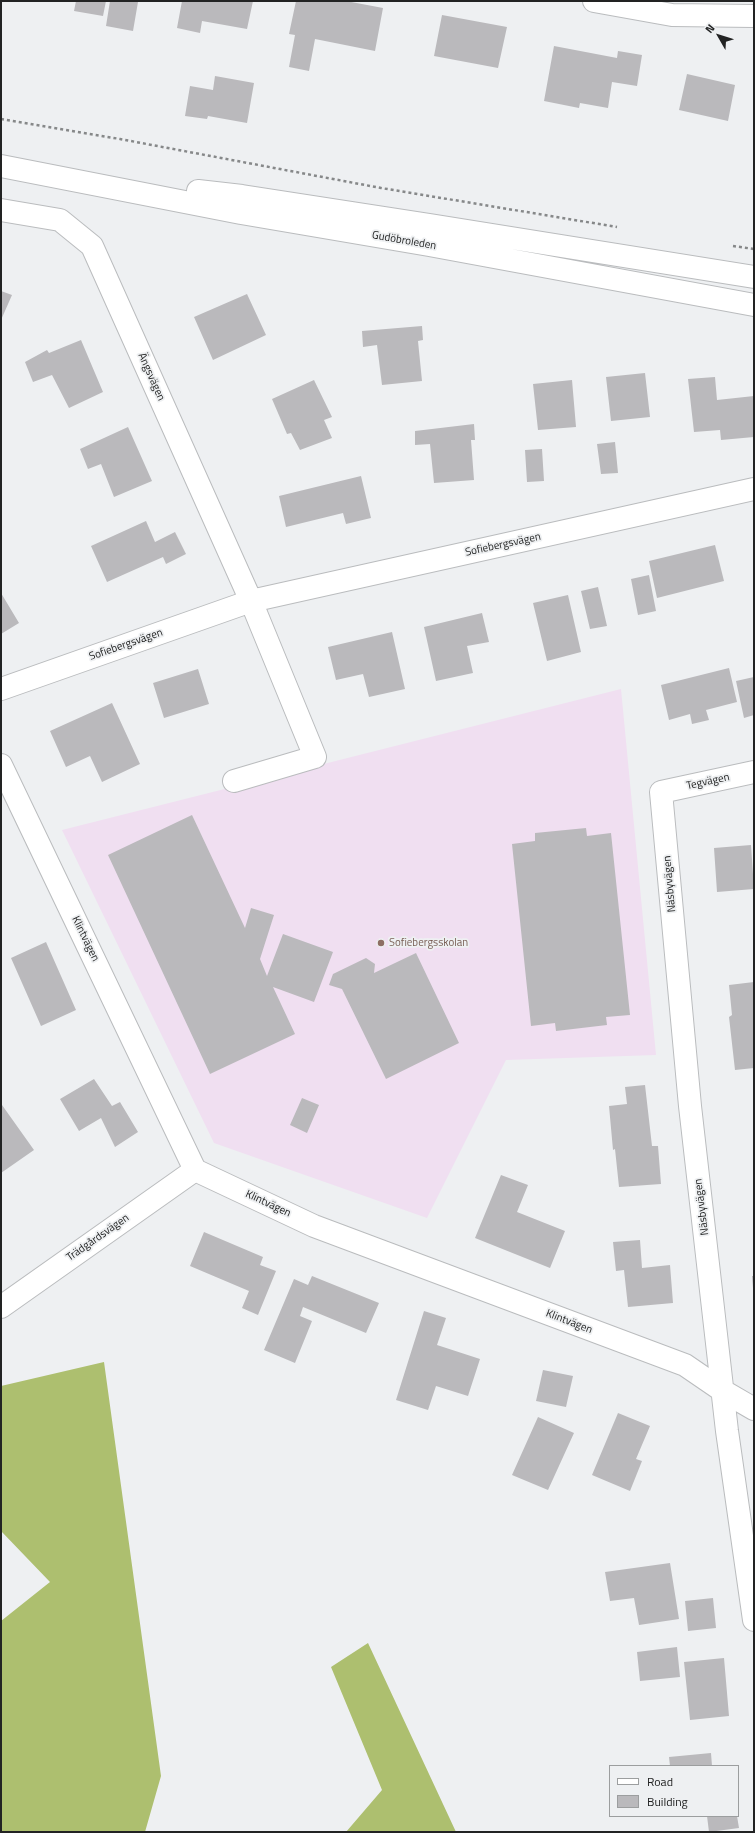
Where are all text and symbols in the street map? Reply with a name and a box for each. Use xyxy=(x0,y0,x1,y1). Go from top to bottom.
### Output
north arrow xyxy=(699,16,739,56)
text: N xyxy=(701,20,718,36)
street label: Gudöbroleden xyxy=(371,229,437,253)
street label: Ängsvägen xyxy=(135,351,167,403)
street label: Sofiebergsvägen xyxy=(464,531,542,559)
street label: Sofiebergsvägen xyxy=(87,626,165,664)
street label: Tegvägen xyxy=(685,771,731,793)
street label: Näsbyvägen xyxy=(661,855,679,913)
street label: Klintvägen xyxy=(68,914,102,964)
place label: Sofiebergsskolan xyxy=(389,936,468,950)
marker: Sofiebergsskolan xyxy=(376,938,386,948)
street label: Näsbyvägen xyxy=(692,1178,712,1236)
street label: Klintvägen xyxy=(243,1188,293,1220)
street label: Trädgårdsvägen xyxy=(64,1212,132,1264)
street label: Klintvägen xyxy=(544,1307,594,1337)
legend xyxy=(609,1765,739,1817)
text: Road xyxy=(647,1772,673,1791)
text: Building xyxy=(647,1792,688,1811)

